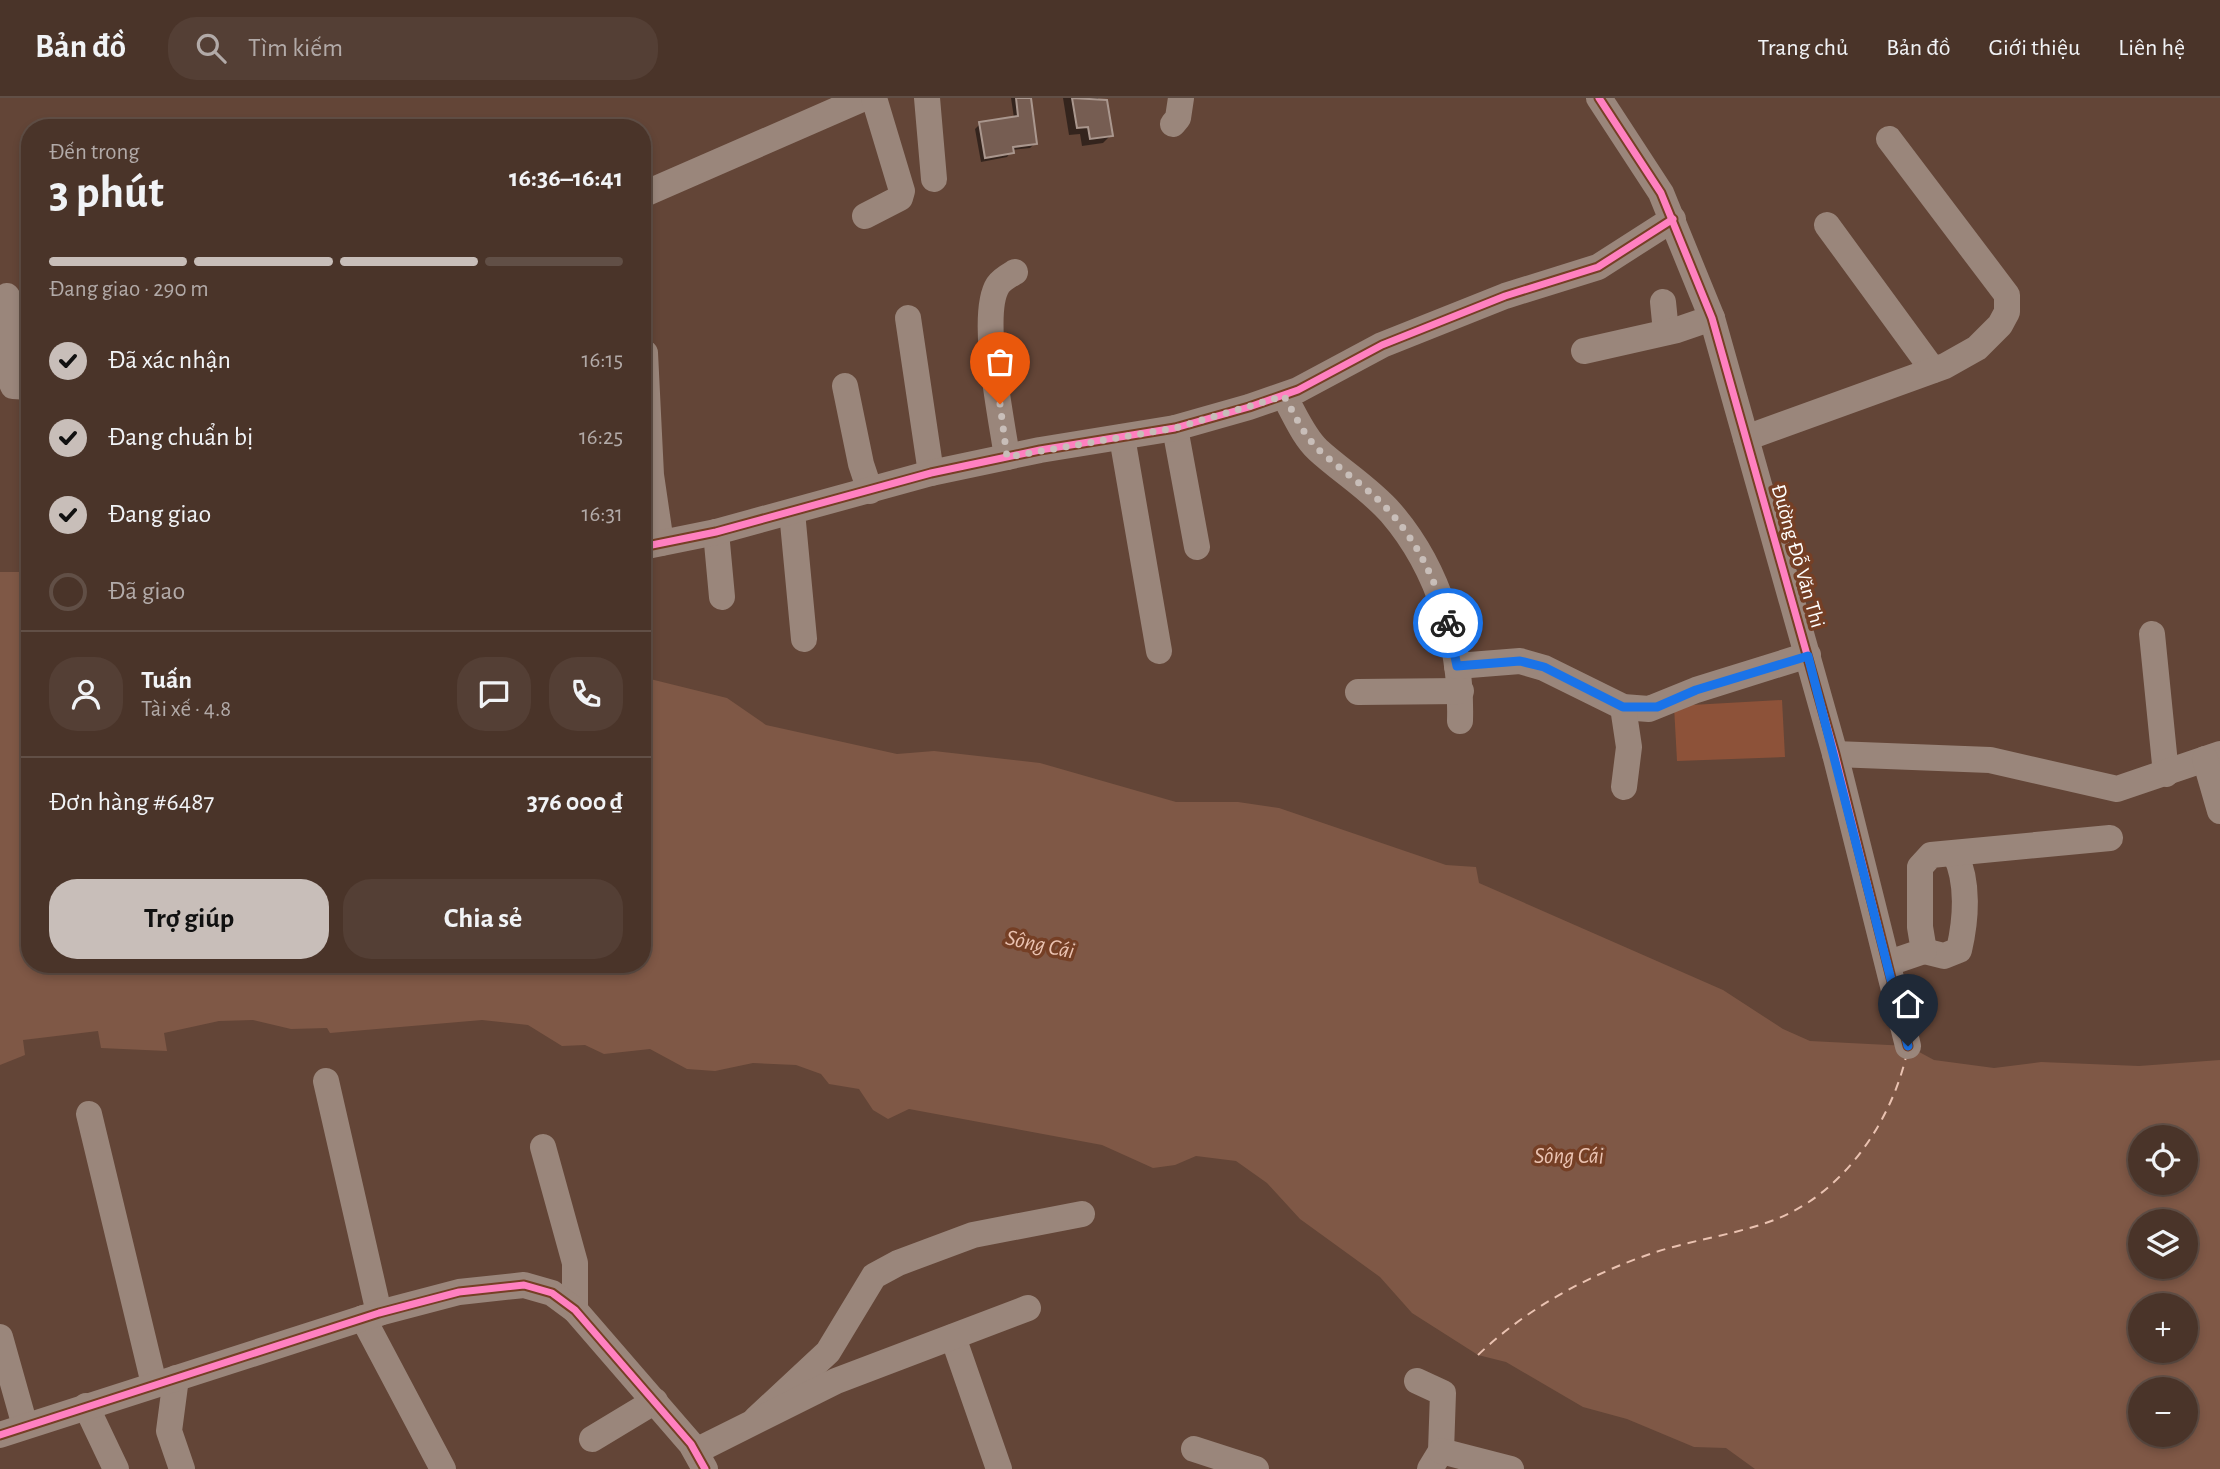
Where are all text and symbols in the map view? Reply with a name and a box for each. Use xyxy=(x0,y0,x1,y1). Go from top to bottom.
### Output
search box xyxy=(168,17,658,80)
icon: search xyxy=(192,29,230,67)
text: Bản đồ xyxy=(35,31,126,64)
text: Tìm kiếm xyxy=(248,35,343,61)
text: Trang chủ xyxy=(1758,36,1848,60)
text: Bản đồ xyxy=(1886,36,1950,60)
text: Giới thiệu xyxy=(1988,36,2080,60)
text: Liên hệ xyxy=(2118,36,2185,60)
text: Đến trong xyxy=(49,141,140,164)
text: 16:36–16:41 xyxy=(509,165,623,191)
text: 3 phút xyxy=(49,170,164,216)
text: Đang giao · 290 m xyxy=(49,278,209,301)
pin xyxy=(970,332,1030,404)
icon: check xyxy=(49,342,87,380)
icon: bag xyxy=(981,343,1019,381)
text: Đã xác nhận xyxy=(108,347,231,373)
text: 16:15 xyxy=(581,349,623,372)
icon: check xyxy=(49,419,87,457)
text: Đang chuẩn bị xyxy=(108,424,253,450)
text: 16:25 xyxy=(579,426,623,449)
street label: Đường Đỗ Văn Thi xyxy=(1767,481,1830,630)
icon: check xyxy=(49,496,87,534)
text: Đang giao xyxy=(108,501,211,527)
text: 16:31 xyxy=(582,503,623,526)
text: Đã giao xyxy=(108,578,185,604)
courier xyxy=(1413,588,1483,658)
icon: bike xyxy=(1429,604,1467,642)
button: person xyxy=(49,657,123,731)
button: chat xyxy=(457,657,531,731)
button: phone xyxy=(549,657,623,731)
text: Tuấn xyxy=(141,667,192,693)
text: Tài xế · 4.8 xyxy=(141,698,231,721)
text: Đơn hàng #6487 xyxy=(49,789,214,815)
text: 376 000 ₫ xyxy=(527,789,623,815)
button: Trợ giúp xyxy=(49,879,329,959)
button: Chia sẻ xyxy=(343,879,623,959)
water label: Sông Cái xyxy=(1003,926,1077,964)
pin xyxy=(1878,974,1938,1046)
icon: home xyxy=(1889,985,1927,1023)
map controls xyxy=(2128,1125,2198,1447)
button: locate xyxy=(2128,1125,2198,1195)
water label: Sông Cái xyxy=(1534,1145,1604,1168)
button: layers xyxy=(2128,1209,2198,1279)
button: + xyxy=(2128,1293,2198,1363)
button: − xyxy=(2128,1377,2198,1447)

